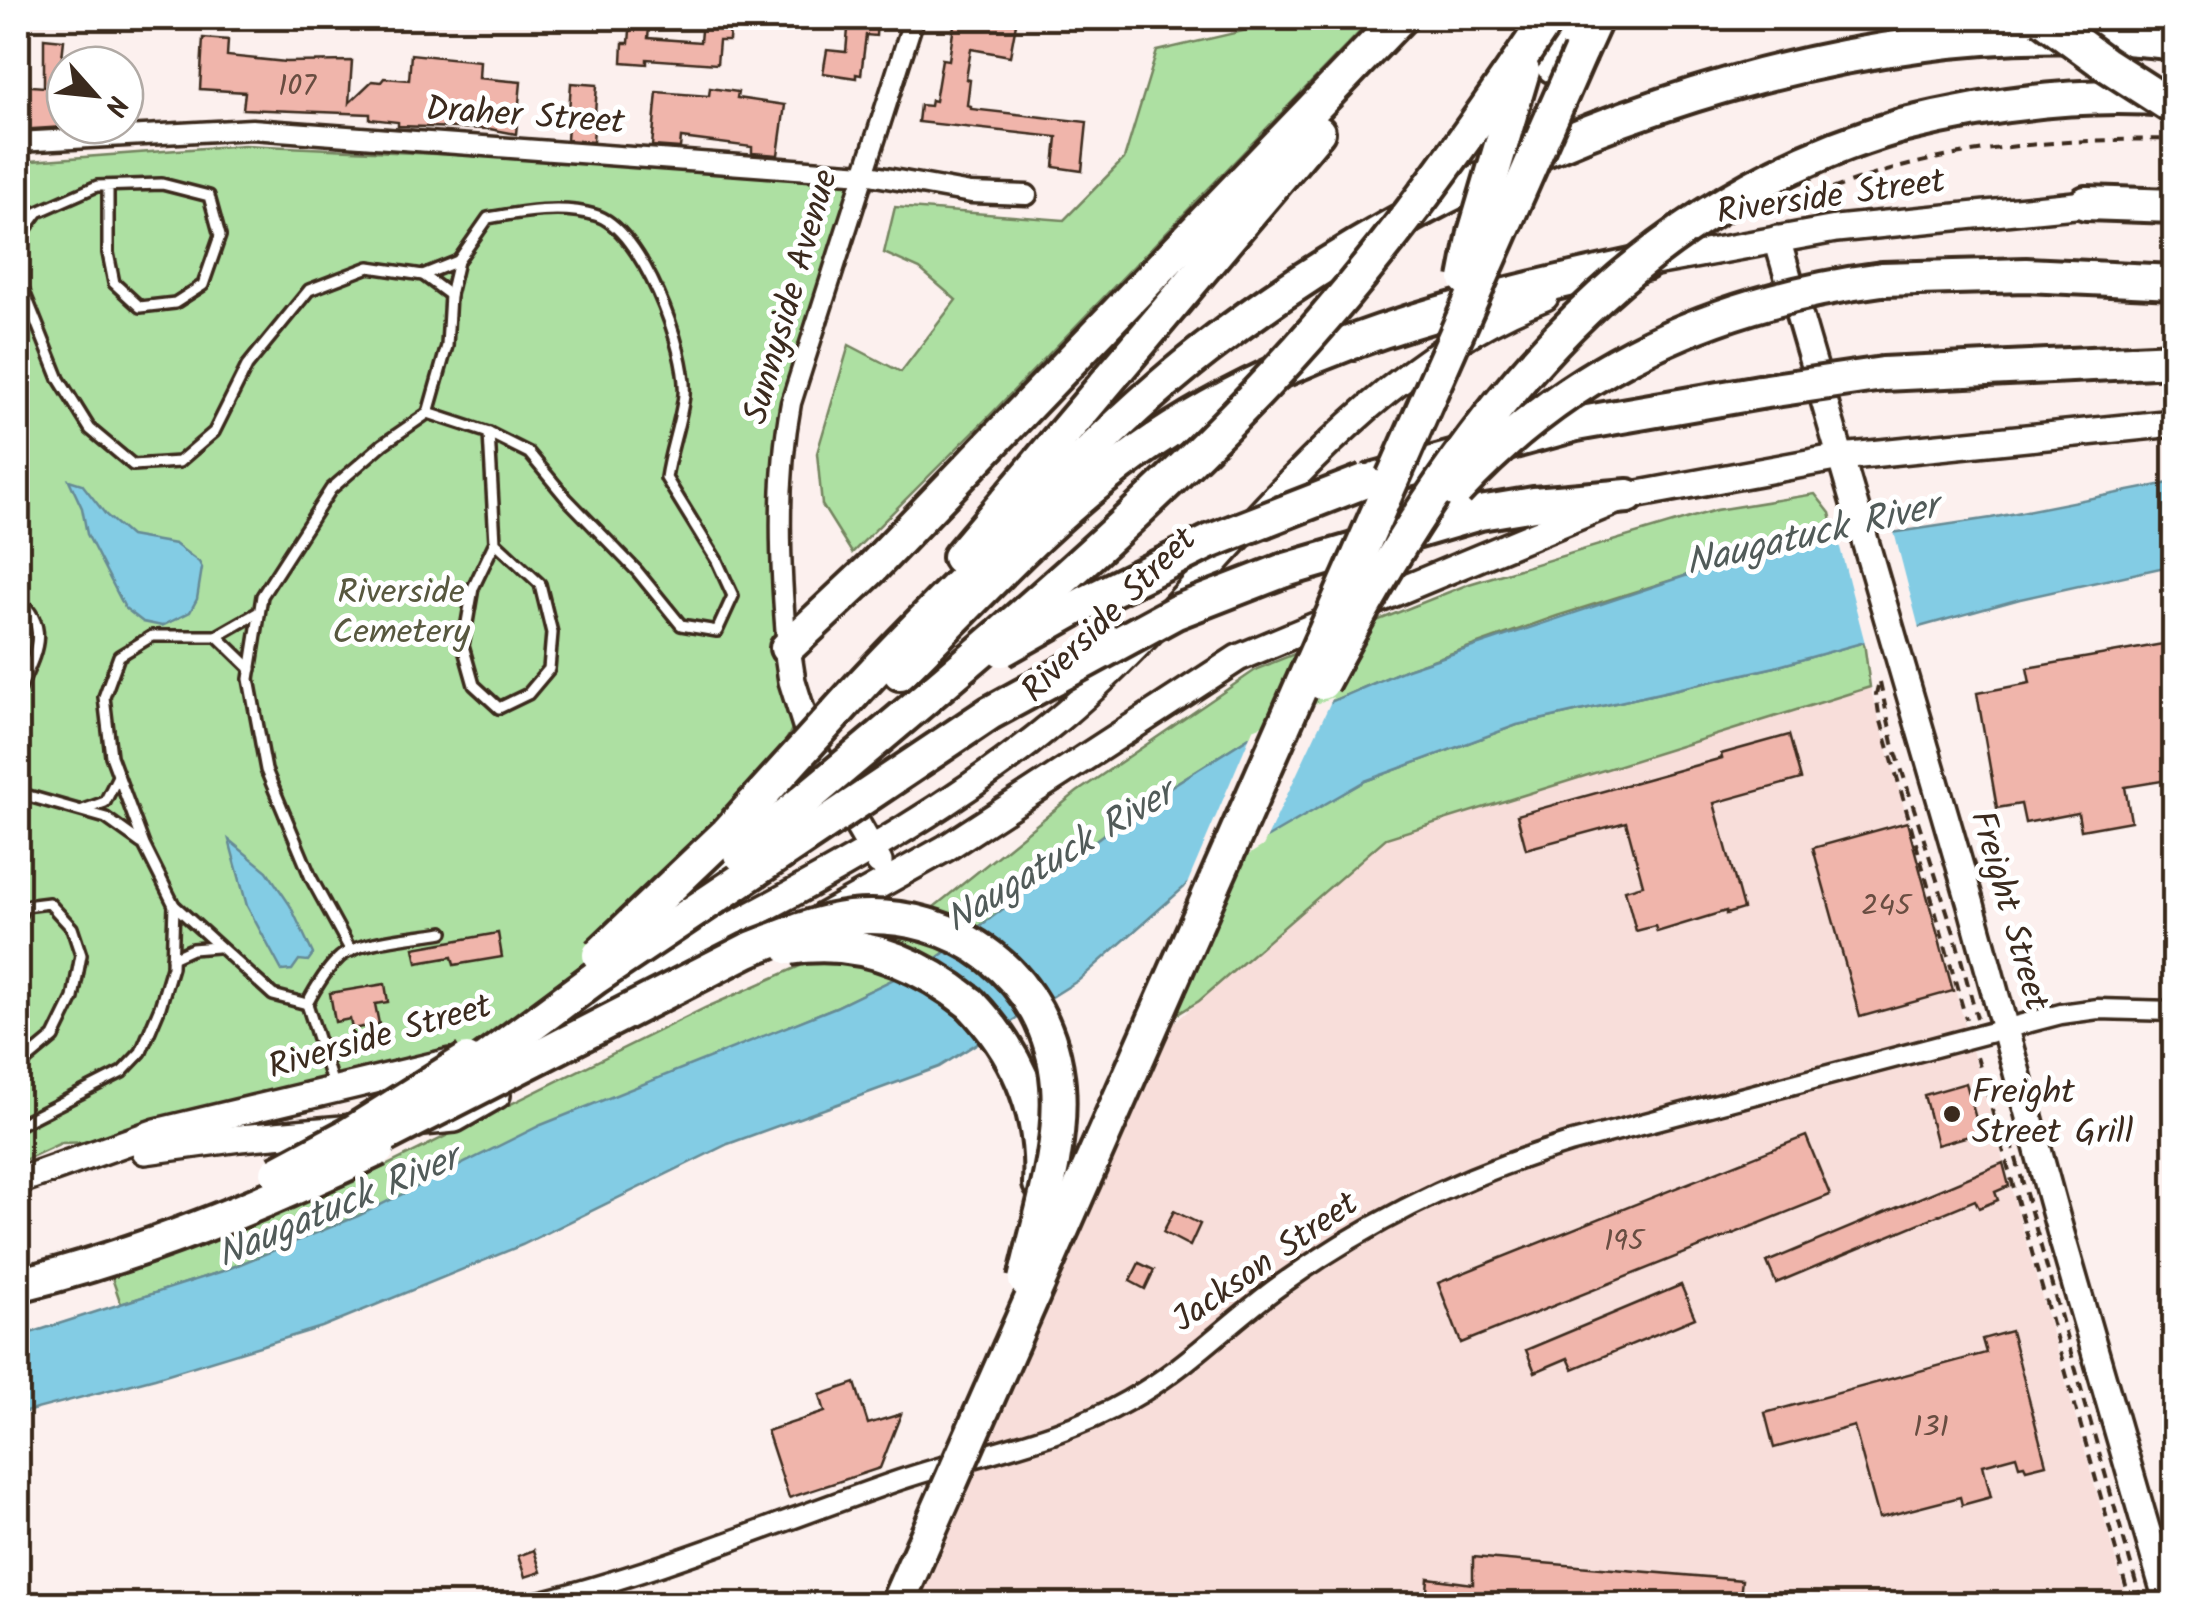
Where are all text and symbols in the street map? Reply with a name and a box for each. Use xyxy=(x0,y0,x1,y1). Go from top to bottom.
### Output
north arrow xyxy=(45,45,145,145)
house number: 107 xyxy=(278,63,317,111)
street label: Draher Street xyxy=(424,82,627,152)
text: N xyxy=(91,87,139,124)
street label: Riverside Street xyxy=(1713,154,1949,242)
street label: Sunnyside Avenue xyxy=(729,163,855,431)
water label: Naugatuck River xyxy=(1680,476,1951,594)
street label: Riverside Street xyxy=(1009,515,1211,717)
park label: Riverside Cemetery xyxy=(332,566,470,662)
water label: Naugatuck River xyxy=(934,762,1192,950)
street label: Freight Street xyxy=(1953,804,2063,1018)
house number: 245 xyxy=(1861,883,1913,931)
street label: Riverside Street xyxy=(262,979,499,1097)
place label: Freight Street Grill xyxy=(1972,1066,2133,1162)
marker: Freight Street Grill xyxy=(1941,1103,1963,1125)
water label: Naugatuck River xyxy=(208,1127,475,1286)
street label: Jackson Street xyxy=(1161,1178,1371,1348)
house number: 195 xyxy=(1604,1218,1646,1266)
house number: 131 xyxy=(1913,1404,1949,1452)

